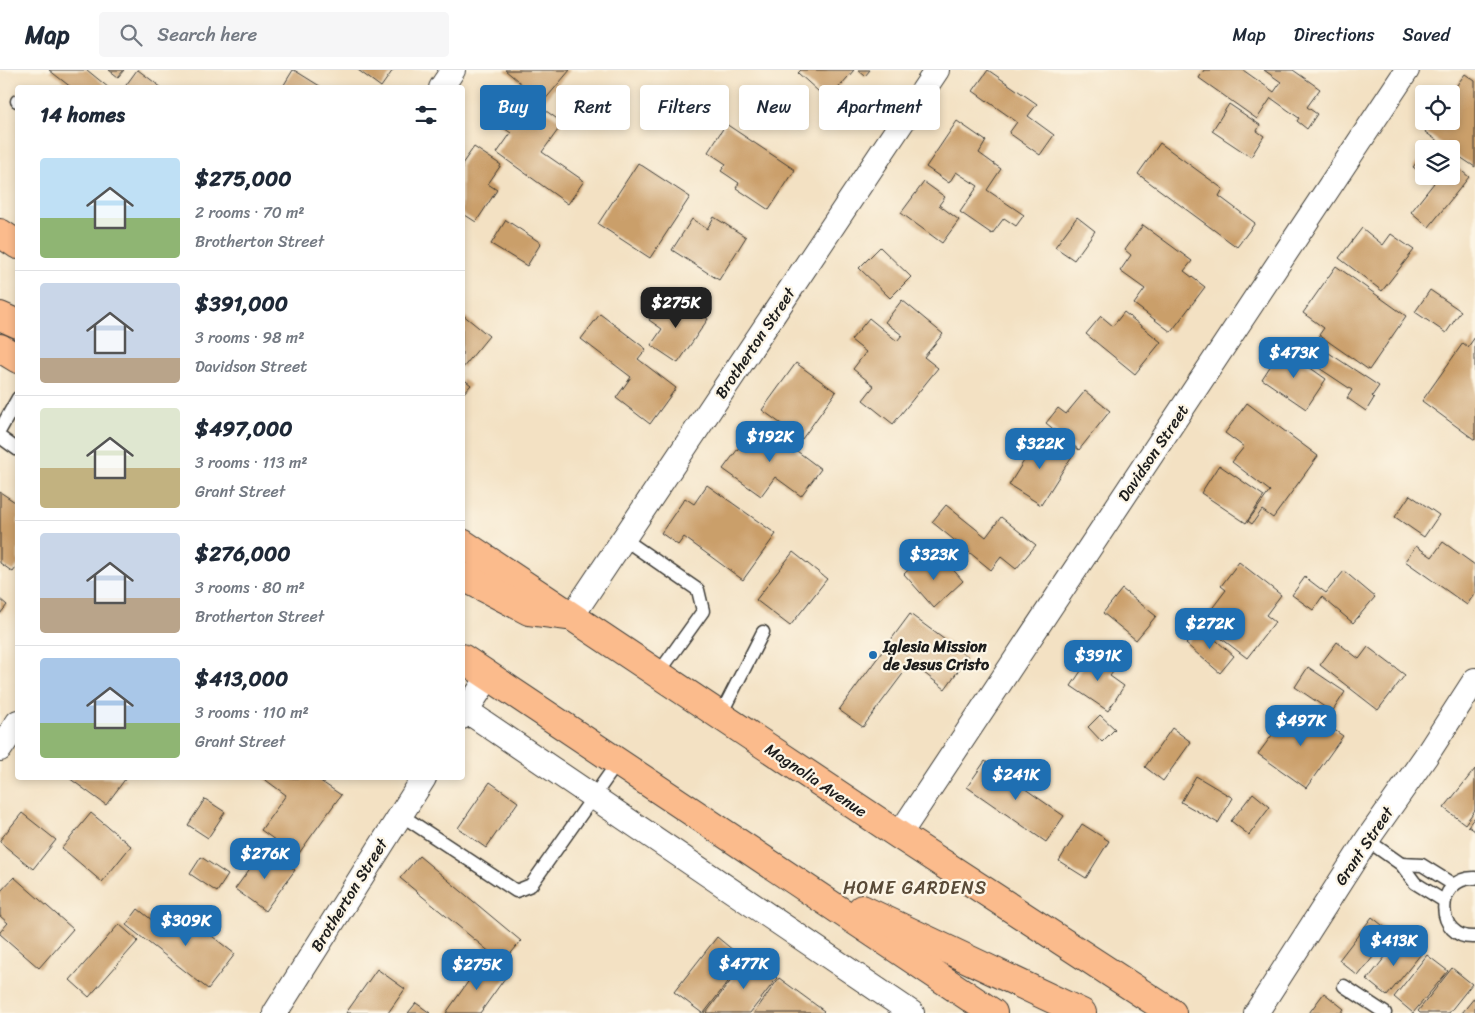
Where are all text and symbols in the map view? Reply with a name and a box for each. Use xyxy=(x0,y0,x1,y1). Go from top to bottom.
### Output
search box xyxy=(99,12,449,57)
text: Map xyxy=(25,14,69,56)
text: Search here xyxy=(157,18,257,51)
text: Map xyxy=(1233,19,1266,51)
text: Directions xyxy=(1294,19,1375,51)
text: Saved xyxy=(1403,19,1450,51)
icon: search xyxy=(117,21,145,49)
chip: Buy xyxy=(480,85,546,130)
chip: Rent xyxy=(556,85,630,130)
chip: Filters xyxy=(640,85,729,130)
chip: New xyxy=(739,85,809,130)
chip: Apartment xyxy=(819,85,940,130)
map controls xyxy=(1415,85,1460,185)
button: locate xyxy=(1415,85,1460,130)
text: 14 homes xyxy=(40,96,125,134)
icon: filters xyxy=(412,101,440,129)
button: layers xyxy=(1415,140,1460,185)
text: $275,000 xyxy=(195,160,292,198)
icon: home xyxy=(80,178,140,238)
text: 2 rooms · 70 m² xyxy=(195,198,305,227)
text: Brotherton Street xyxy=(195,227,324,256)
street label: Brotherton Street xyxy=(707,281,803,405)
text: $391,000 xyxy=(195,285,288,323)
pin: $275K xyxy=(641,286,711,329)
text: $275K xyxy=(652,288,700,317)
icon: home xyxy=(80,303,140,363)
text: 3 rooms · 98 m² xyxy=(195,323,304,352)
pin: $473K xyxy=(1259,336,1329,379)
text: $473K xyxy=(1270,338,1318,367)
text: Davidson Street xyxy=(195,352,307,381)
street label: Davidson Street xyxy=(1110,398,1196,508)
text: $497,000 xyxy=(195,410,293,448)
pin: $192K xyxy=(735,420,805,463)
text: $192K xyxy=(747,422,793,451)
icon: home xyxy=(80,428,140,488)
pin: $322K xyxy=(1005,428,1075,470)
text: $322K xyxy=(1016,429,1064,458)
text: 3 rooms · 113 m² xyxy=(195,448,307,477)
text: Grant Street xyxy=(195,477,285,506)
text: $276,000 xyxy=(195,535,291,573)
pin: $323K xyxy=(899,538,969,581)
text: $323K xyxy=(910,540,958,569)
icon: home xyxy=(80,553,140,613)
text: 3 rooms · 80 m² xyxy=(195,573,305,602)
text: Brotherton Street xyxy=(195,602,324,631)
pin: $272K xyxy=(1175,608,1245,650)
text: $272K xyxy=(1186,609,1234,638)
place label: Iglesia Mission de Jesus Cristo xyxy=(882,632,990,679)
pin: $391K xyxy=(1063,640,1133,682)
text: $391K xyxy=(1075,641,1121,670)
marker: Iglesia Mission de Jesus Cristo xyxy=(867,649,879,661)
text: $413,000 xyxy=(195,660,288,698)
icon: home xyxy=(80,678,140,738)
text: 3 rooms · 110 m² xyxy=(195,698,309,727)
pin: $497K xyxy=(1266,704,1336,747)
text: $497K xyxy=(1276,706,1326,735)
text: Grant Street xyxy=(195,727,285,756)
street label: Magnolia Avenue xyxy=(759,735,873,825)
pin: $241K xyxy=(981,758,1051,801)
text: $241K xyxy=(993,760,1039,789)
street label: Grant Street xyxy=(1327,800,1402,892)
street label: Brotherton Street xyxy=(302,832,396,957)
pin: $276K xyxy=(230,838,300,880)
text: $276K xyxy=(241,839,289,868)
district label: HOME GARDENS xyxy=(843,872,987,904)
pin: $309K xyxy=(151,904,221,947)
text: $309K xyxy=(161,906,211,935)
pin: $413K xyxy=(1359,924,1429,967)
text: $413K xyxy=(1371,926,1417,955)
pin: $275K xyxy=(442,948,512,991)
pin: $477K xyxy=(709,948,779,990)
text: $477K xyxy=(720,949,768,978)
text: $275K xyxy=(453,950,501,979)

